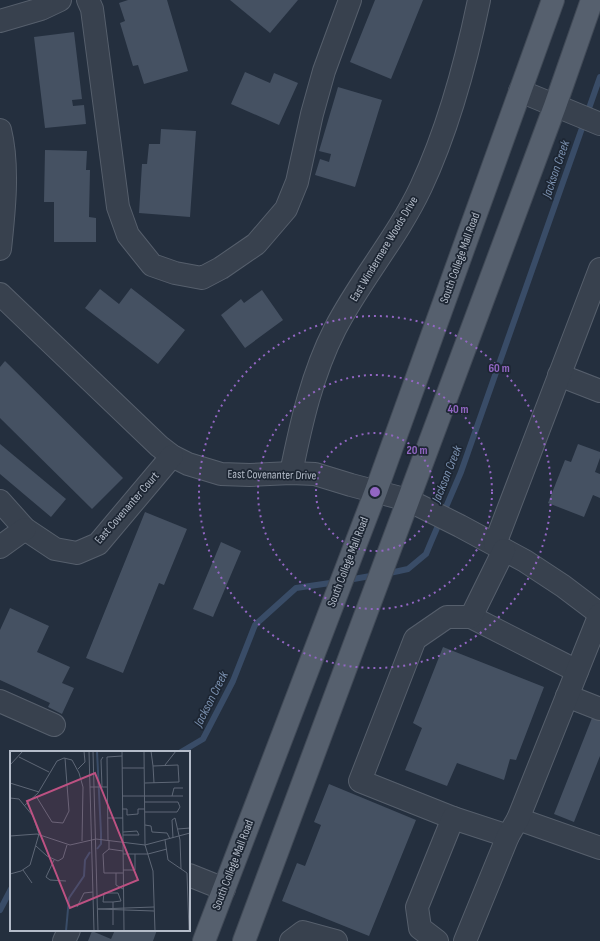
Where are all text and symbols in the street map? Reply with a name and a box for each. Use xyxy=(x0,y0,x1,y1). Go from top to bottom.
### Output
water label: Jackson Creek xyxy=(538,137,574,201)
street label: East Windermere Woods Drive xyxy=(347,194,421,304)
street label: South College Mall Road xyxy=(437,211,483,305)
text: 60 m xyxy=(488,361,510,376)
text: 40 m xyxy=(447,402,469,417)
water label: Jackson Creek xyxy=(428,442,466,506)
text: 20 m xyxy=(407,443,427,458)
street label: East Covenanter Drive xyxy=(227,467,317,483)
street label: East Covenanter Court xyxy=(92,469,163,547)
centre of rings xyxy=(368,485,382,499)
street label: South College Mall Road xyxy=(324,515,372,609)
water label: Jackson Creek xyxy=(190,668,232,730)
inset map xyxy=(10,751,190,931)
street label: South College Mall Road xyxy=(209,818,257,912)

